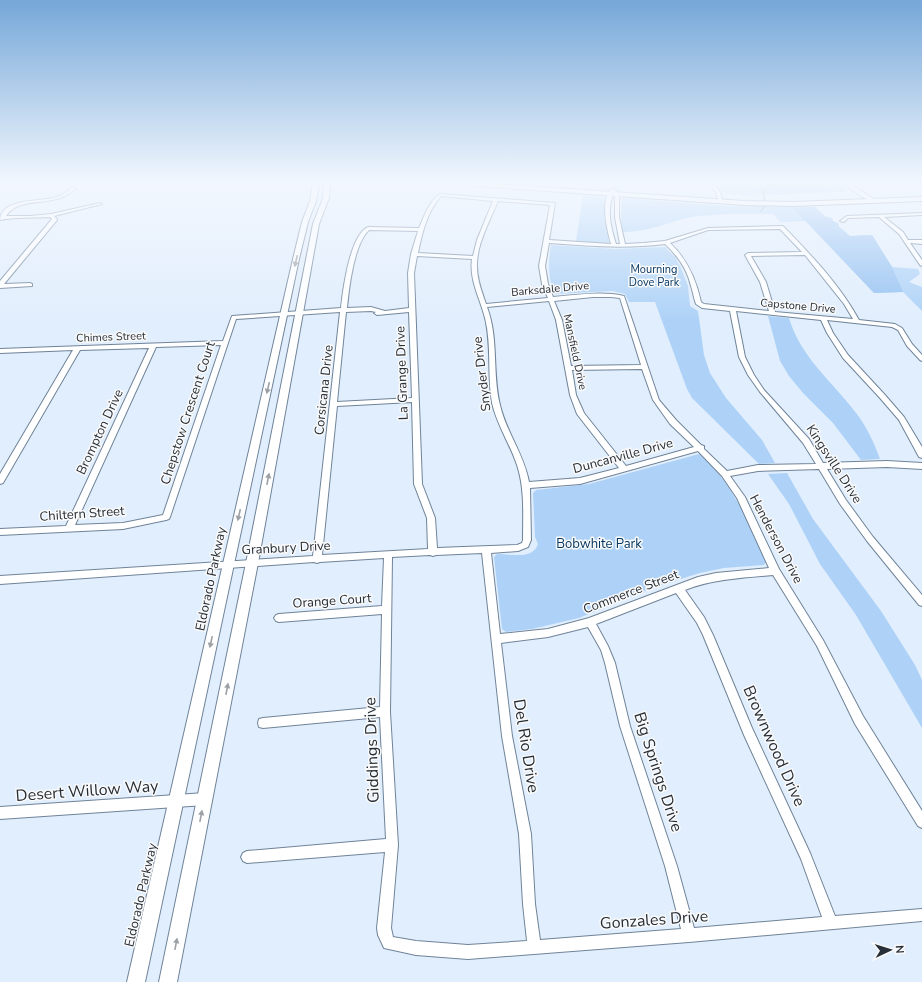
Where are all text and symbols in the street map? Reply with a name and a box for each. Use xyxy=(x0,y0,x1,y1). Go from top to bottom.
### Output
one-way arrow xyxy=(292,255,298,267)
park label: Mourning Dove Park xyxy=(629,262,680,290)
street label: Barksdale Drive xyxy=(510,278,590,300)
street label: Capstone Drive xyxy=(760,295,836,317)
street label: Mansfield Drive xyxy=(560,313,590,392)
street label: La Grange Drive xyxy=(391,325,413,420)
street label: Chimes Street xyxy=(76,328,146,346)
street label: Snyder Drive xyxy=(468,335,496,412)
street label: Chepstow Crescent Court xyxy=(156,339,220,487)
street label: Corsicana Drive xyxy=(310,344,338,436)
one-way arrow xyxy=(264,382,270,394)
street label: Brompton Drive xyxy=(72,386,128,478)
street label: Kingsville Drive xyxy=(802,421,866,507)
street label: Duncanville Drive xyxy=(571,434,675,478)
one-way arrow xyxy=(265,473,271,485)
street label: Henderson Drive xyxy=(745,491,807,587)
street label: Chiltern Street xyxy=(39,502,126,526)
one-way arrow xyxy=(236,509,242,521)
street label: Eldorado Parkway xyxy=(191,525,231,633)
park label: Bobwhite Park xyxy=(556,535,642,553)
street label: Granbury Drive xyxy=(241,537,331,559)
street label: Commerce Street xyxy=(581,565,682,618)
street label: Orange Court xyxy=(292,589,373,613)
one-way arrow xyxy=(208,635,214,648)
street label: Brownwood Drive xyxy=(737,682,811,810)
one-way arrow xyxy=(224,683,230,695)
street label: Giddings Drive xyxy=(359,697,385,803)
street label: Del Rio Drive xyxy=(508,698,544,794)
street label: Big Springs Drive xyxy=(628,709,688,835)
street label: Desert Willow Way xyxy=(15,775,160,807)
one-way arrow xyxy=(199,810,205,822)
street label: Eldorado Parkway xyxy=(120,841,162,949)
street label: Gonzales Drive xyxy=(599,905,709,935)
north arrow xyxy=(870,930,910,970)
one-way arrow xyxy=(173,938,179,950)
text: N xyxy=(892,945,907,954)

